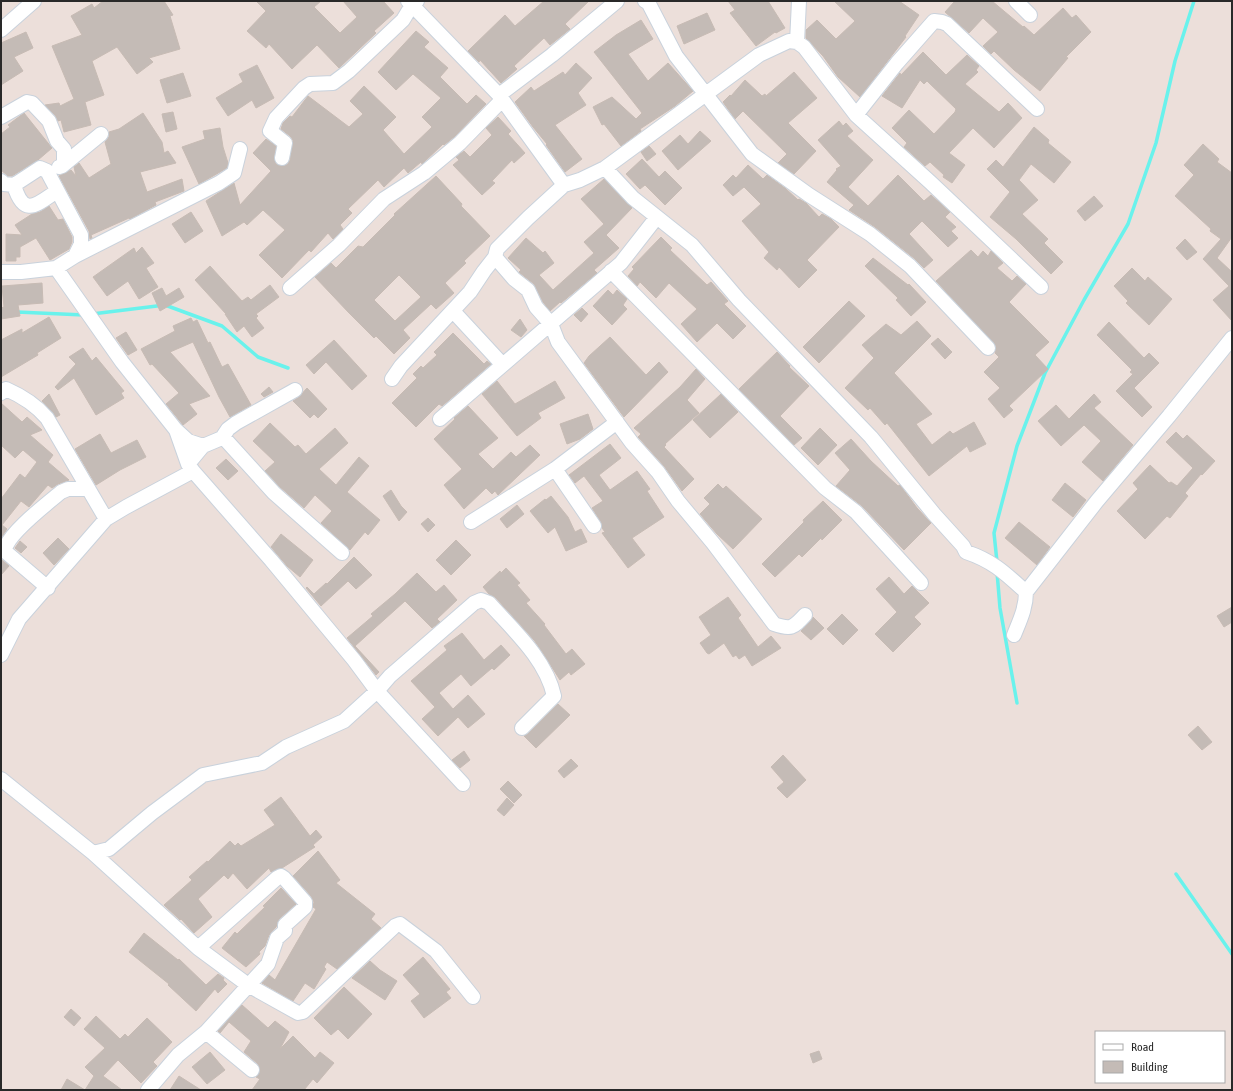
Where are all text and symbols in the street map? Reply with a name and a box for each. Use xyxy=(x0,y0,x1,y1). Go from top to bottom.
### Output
legend xyxy=(1095,1031,1225,1083)
text: Road xyxy=(1131,1040,1154,1054)
text: Building xyxy=(1131,1060,1169,1074)

